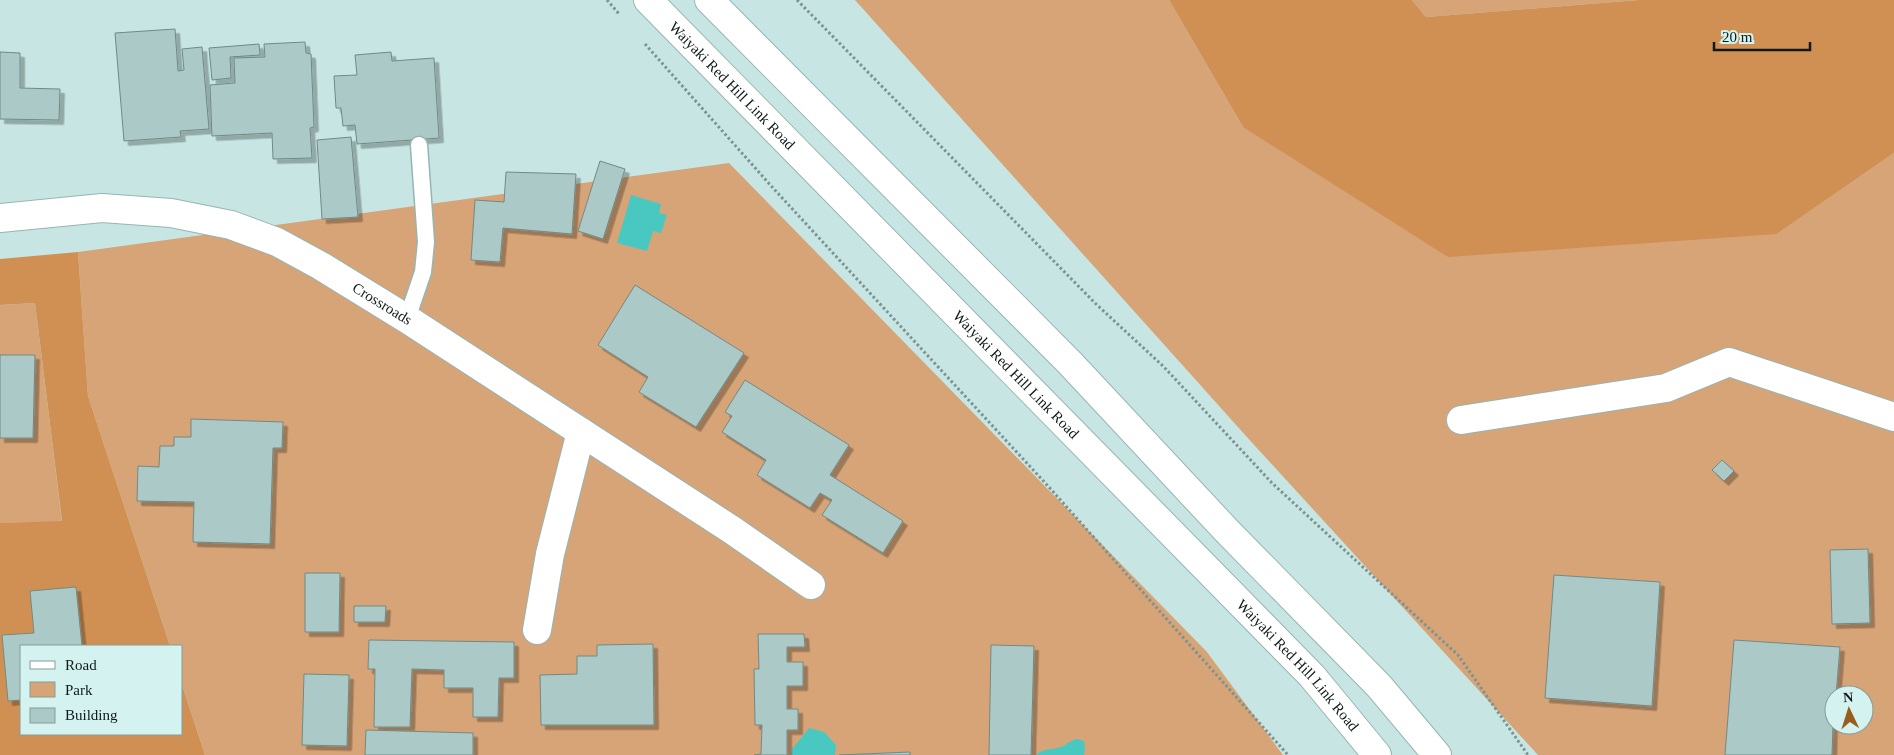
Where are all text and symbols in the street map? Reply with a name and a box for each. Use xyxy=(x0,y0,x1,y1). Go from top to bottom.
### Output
street label: Waiyaki Red Hill Link Road xyxy=(666,19,798,153)
scale bar xyxy=(1714,20,1810,52)
text: 20 m xyxy=(1722,29,1753,45)
street label: Crossroads xyxy=(350,279,415,328)
street label: Waiyaki Red Hill Link Road xyxy=(950,307,1082,442)
street label: Waiyaki Red Hill Link Road xyxy=(1234,596,1362,734)
legend xyxy=(20,645,182,735)
text: Road xyxy=(65,657,97,673)
text: Park xyxy=(65,682,93,698)
north arrow xyxy=(1824,685,1874,735)
text: N xyxy=(1843,690,1854,705)
text: Building xyxy=(65,707,118,723)

